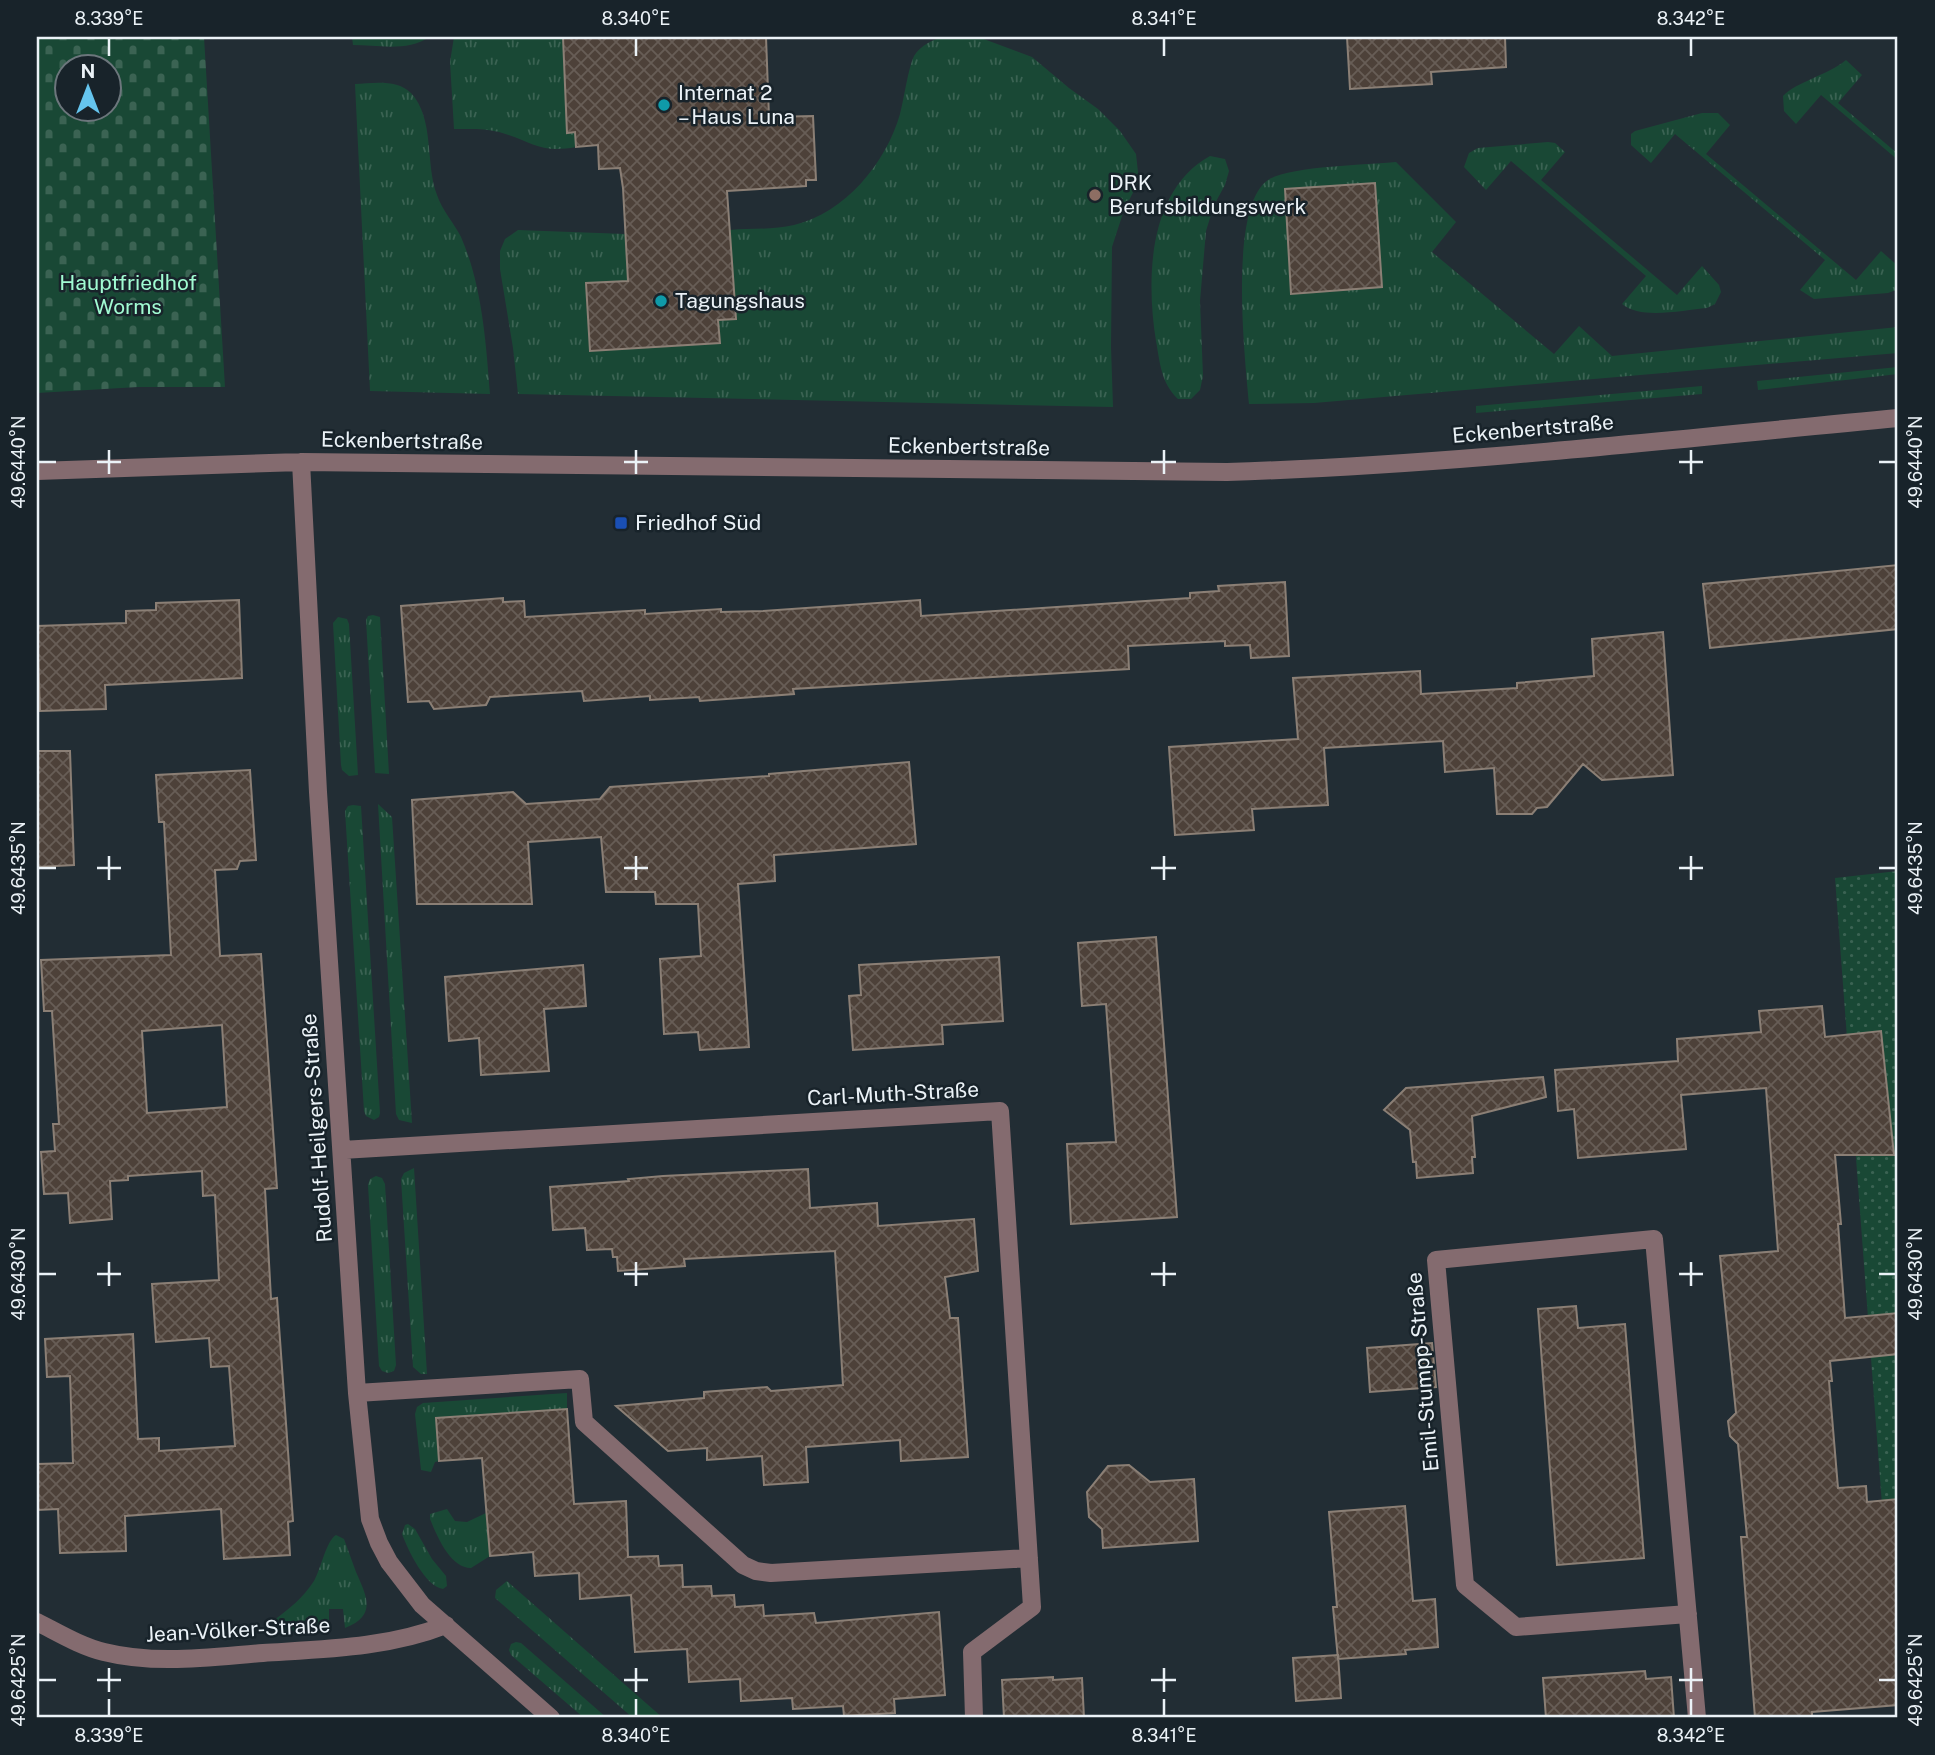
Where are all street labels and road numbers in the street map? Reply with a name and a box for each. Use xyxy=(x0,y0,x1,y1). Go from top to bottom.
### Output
street label: Eckenbertstraße xyxy=(1451,409,1615,448)
street label: Eckenbertstraße xyxy=(321,427,483,454)
street label: Eckenbertstraße xyxy=(888,433,1050,460)
street label: Rudolf-Heilgers-Straße xyxy=(296,1013,337,1243)
street label: Carl-Muth-Straße xyxy=(806,1077,980,1110)
street label: Emil-Stumpp-Straße xyxy=(1401,1271,1444,1473)
street label: Jean-Völker-Straße xyxy=(145,1612,331,1647)

